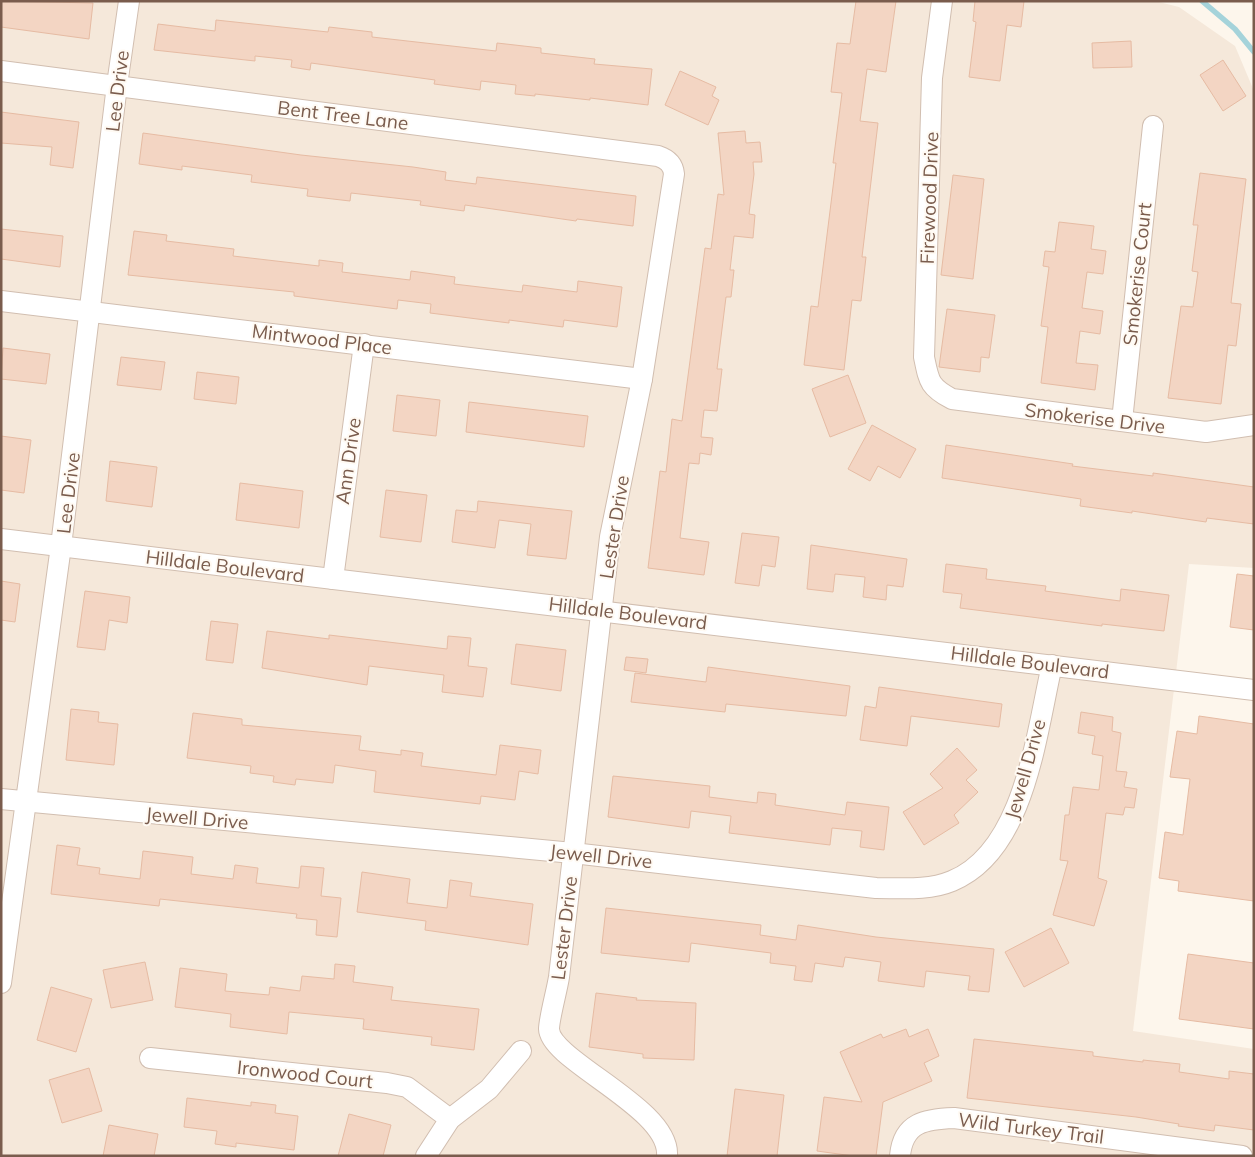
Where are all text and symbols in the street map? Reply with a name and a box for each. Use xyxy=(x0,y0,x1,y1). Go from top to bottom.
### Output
street label: Lee Drive xyxy=(100,49,134,133)
street label: Bent Tree Lane xyxy=(276,95,410,135)
street label: Firewood Drive xyxy=(915,131,943,265)
street label: Smokerise Court xyxy=(1118,201,1156,347)
street label: Mintwood Place xyxy=(251,318,393,360)
street label: Smokerise Drive xyxy=(1023,397,1167,439)
street label: Ann Drive xyxy=(330,416,366,506)
street label: Lee Drive xyxy=(51,451,85,535)
street label: Lester Drive xyxy=(594,473,634,581)
street label: Hilldale Boulevard xyxy=(144,544,306,588)
street label: Hilldale Boulevard xyxy=(547,591,709,635)
street label: Hilldale Boulevard xyxy=(949,640,1111,684)
street label: Jewell Drive xyxy=(999,716,1051,822)
street label: Jewell Drive xyxy=(145,802,249,834)
street label: Jewell Drive xyxy=(548,839,654,873)
street label: Lester Drive xyxy=(546,875,582,981)
street label: Ironwood Court xyxy=(236,1055,374,1093)
street label: Wild Turkey Trail xyxy=(957,1107,1105,1149)

